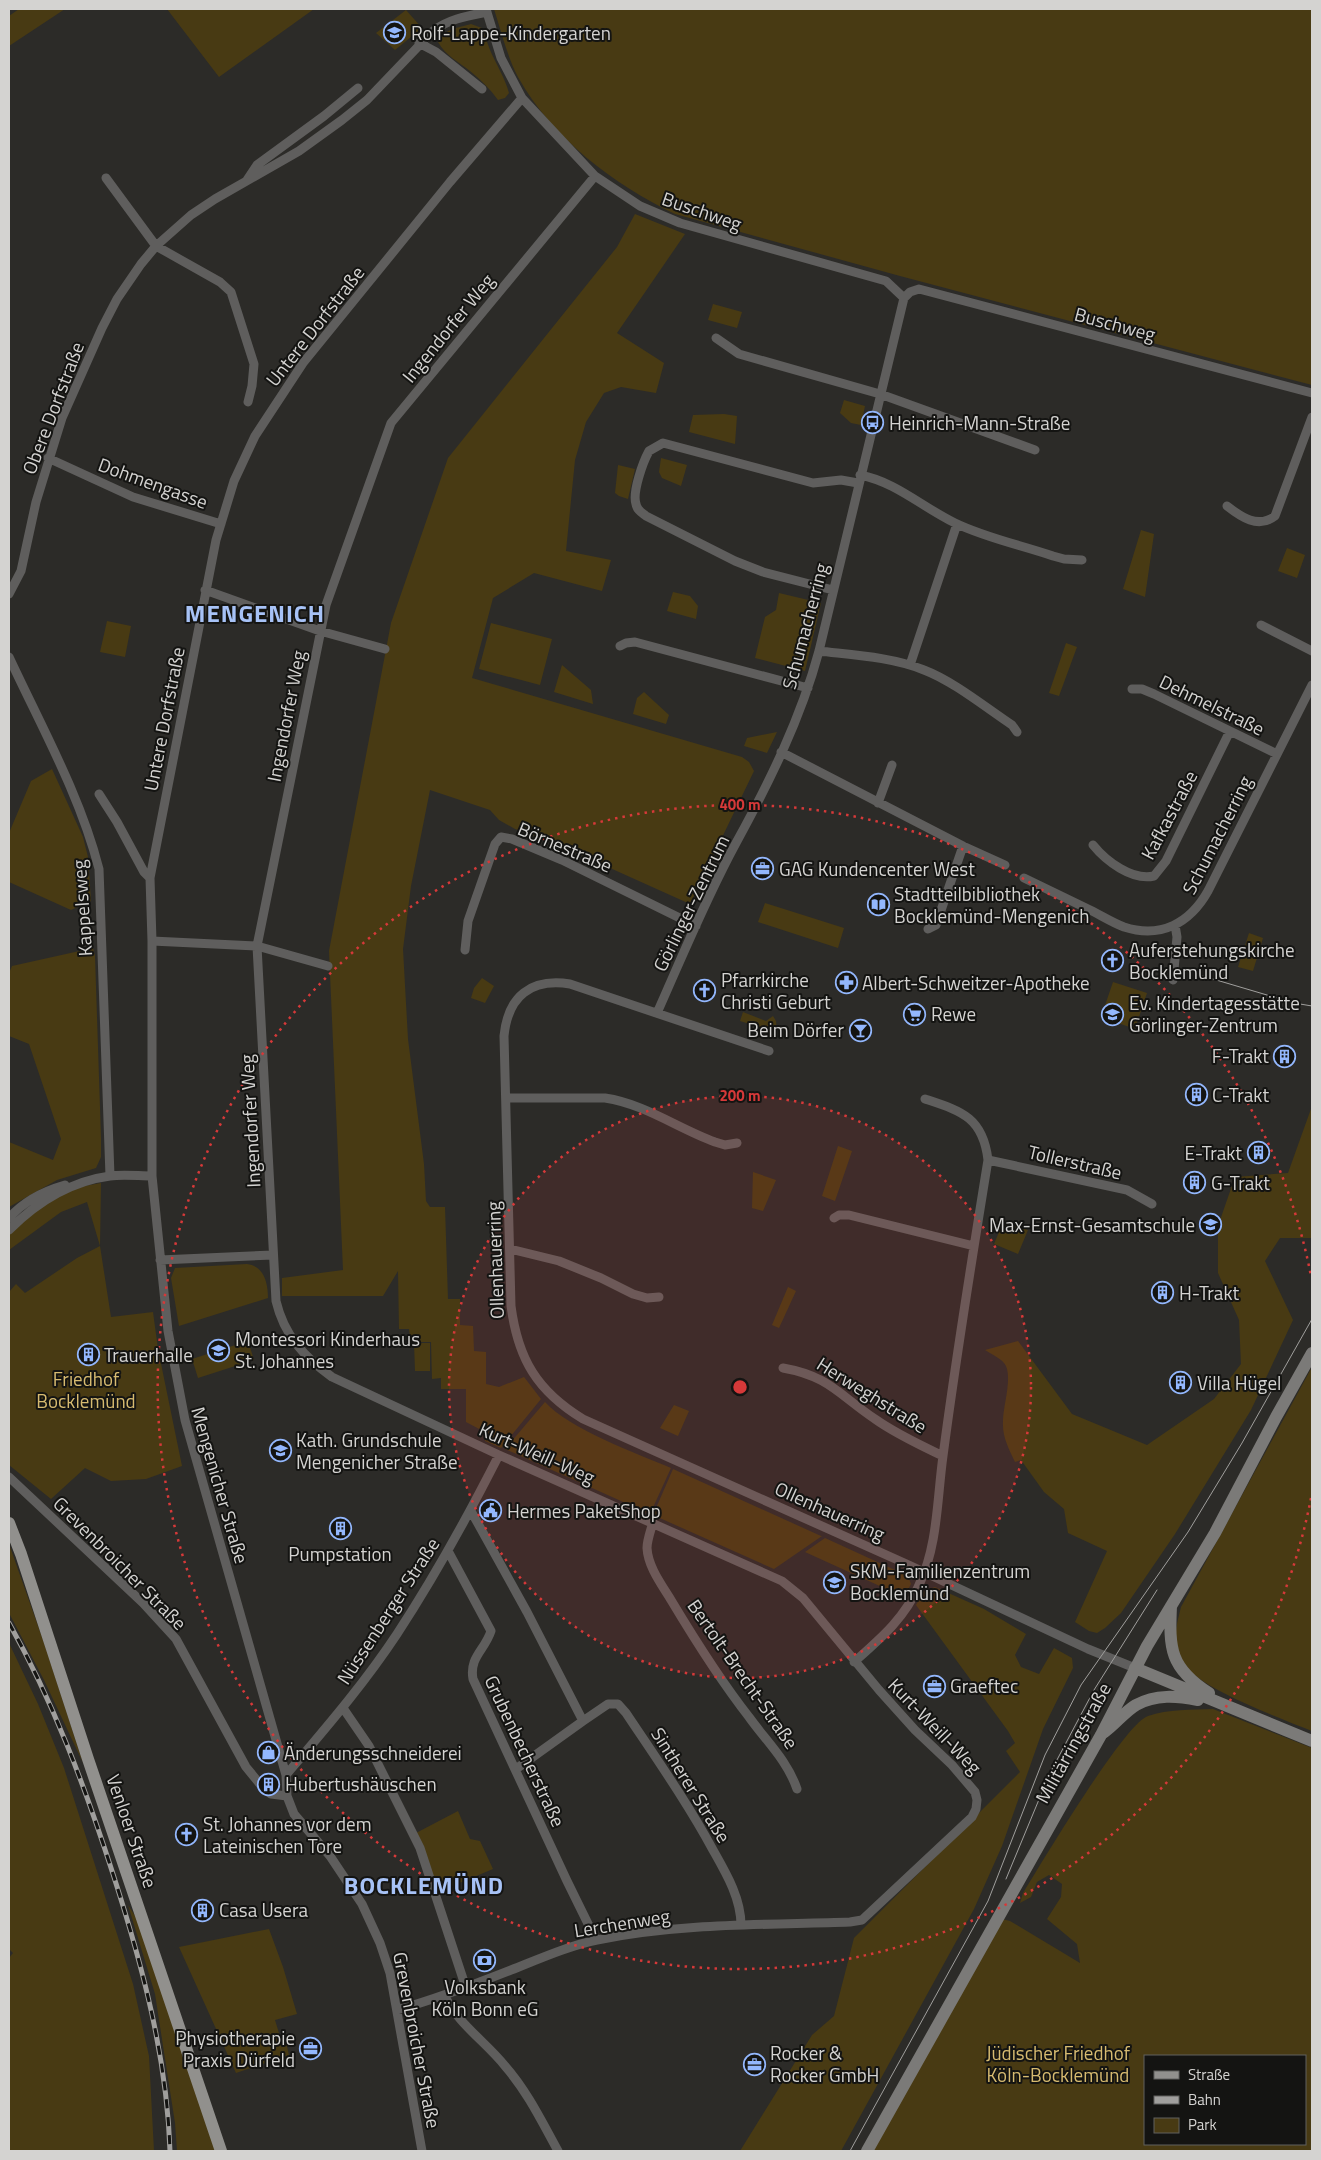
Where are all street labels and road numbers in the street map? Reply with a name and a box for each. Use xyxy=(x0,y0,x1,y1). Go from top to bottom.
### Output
street label: Buschweg xyxy=(658,183,746,238)
street label: Untere Dorfstraße xyxy=(258,259,371,392)
street label: Ingendorfer Weg xyxy=(394,267,501,389)
street label: Buschweg xyxy=(1071,299,1159,348)
street label: Obere Dorfstraße xyxy=(14,337,91,478)
street label: Dohmengasse xyxy=(94,449,212,516)
street label: Schumacherring xyxy=(774,559,835,692)
street label: Untere Dorfstraße xyxy=(135,644,192,793)
street label: Ingendorfer Weg xyxy=(259,647,313,784)
street label: Dehmelstraße xyxy=(1155,667,1270,743)
street label: Kafkastraße xyxy=(1133,765,1204,865)
street label: Schumacherring xyxy=(1174,770,1259,899)
street label: Börnestraße xyxy=(513,814,617,879)
street label: Görlinger-Zentrum xyxy=(645,830,736,976)
street label: Kappelsweg xyxy=(64,858,99,957)
street label: Ingendorfer Weg xyxy=(232,1053,267,1188)
street label: Tollerstraße xyxy=(1025,1137,1125,1186)
street label: Ollenhauerring xyxy=(478,1200,511,1319)
street label: Herweghstraße xyxy=(812,1349,933,1440)
street label: Mengenicher Straße xyxy=(184,1403,257,1567)
street label: Kurt-Weill-Weg xyxy=(475,1414,600,1491)
street label: Ollenhauerring xyxy=(770,1473,890,1548)
street label: Grevenbroicher Straße xyxy=(47,1489,194,1636)
street label: Nüssenberger Straße xyxy=(329,1532,446,1690)
street label: Bertolt-Brecht-Straße xyxy=(681,1593,806,1755)
street label: Grubenbecherstraße xyxy=(478,1670,573,1831)
street label: Kurt-Weill-Weg xyxy=(882,1671,989,1781)
street label: Militärringstraße xyxy=(1027,1677,1118,1808)
street label: Sintherer Straße xyxy=(644,1721,738,1848)
street label: Venloer Straße xyxy=(99,1770,165,1892)
street label: Lerchenweg xyxy=(572,1901,672,1944)
street label: Grevenbroicher Straße xyxy=(386,1949,449,2131)

